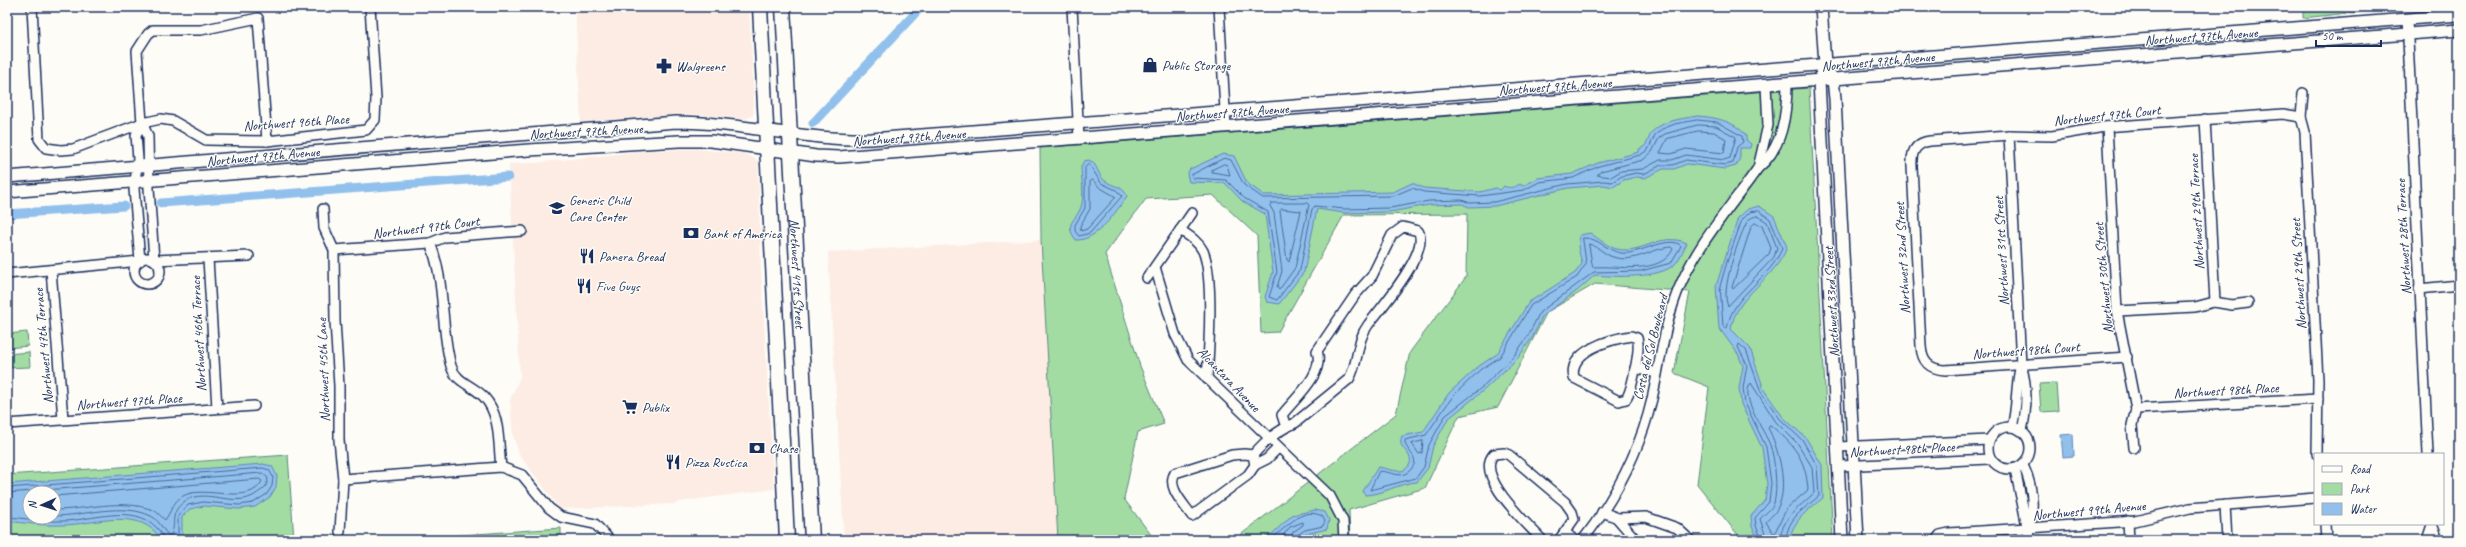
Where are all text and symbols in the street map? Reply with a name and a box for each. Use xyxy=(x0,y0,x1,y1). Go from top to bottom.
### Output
scale bar xyxy=(2316,22,2381,48)
street label: Northwest 97th Avenue xyxy=(2144,24,2260,49)
text: 50 m xyxy=(2322,28,2344,44)
street label: Northwest 97th Avenue xyxy=(1821,48,1937,75)
shop icon: Public Storage xyxy=(1141,56,1159,74)
pharmacy icon: Walgreens xyxy=(655,57,673,75)
place label: Public Storage xyxy=(1162,57,1232,74)
place label: Walgreens xyxy=(676,58,726,75)
street label: Northwest 97th Avenue xyxy=(1498,74,1614,99)
street label: Northwest 97th Avenue xyxy=(1175,100,1291,125)
street label: Northwest 97th Court xyxy=(2053,101,2163,130)
street label: Northwest 96th Place xyxy=(243,110,351,135)
street label: Northwest 97th Avenue xyxy=(529,120,644,143)
street label: Northwest 97th Avenue xyxy=(852,125,968,150)
street label: Northwest 97th Avenue xyxy=(206,143,322,170)
street label: Northwest 29th Terrace xyxy=(2185,152,2208,270)
street label: Northwest 28th Terrace xyxy=(2392,177,2415,295)
place label: Genesis Child Care Center xyxy=(569,192,633,225)
street label: Northwest 31st Street xyxy=(1990,194,2013,306)
school or university icon: Genesis Child Care Center xyxy=(548,199,566,217)
street label: Northwest 32nd Street xyxy=(1891,200,1914,314)
street label: Northwest 97th Court xyxy=(372,212,482,242)
street label: Northwest 29th Street xyxy=(2287,217,2310,330)
street label: Northwest 41st Street xyxy=(786,218,809,330)
street label: Northwest 30th Street xyxy=(2090,221,2117,334)
bank icon: Bank of America xyxy=(682,224,700,242)
place label: Bank of America xyxy=(703,225,783,242)
street label: Northwest 33rd Street xyxy=(1820,245,1843,358)
restaurant icon: Panera Bread xyxy=(578,247,596,265)
place label: Panera Bread xyxy=(599,248,667,265)
street label: Northwest 46th Terrace xyxy=(187,274,210,392)
restaurant icon: Five Guys xyxy=(575,277,593,295)
place label: Five Guys xyxy=(596,278,641,295)
street label: Northwest 47th Terrace xyxy=(30,286,57,404)
street label: Costa del Sol Boulevard xyxy=(1629,290,1672,402)
street label: Northwest 45th Lane xyxy=(313,316,334,422)
street label: Northwest 98th Court xyxy=(1972,338,2082,363)
street label: Alcantara Avenue xyxy=(1194,343,1265,416)
street label: Northwest 98th Place xyxy=(2173,379,2281,402)
street label: Northwest 97th Place xyxy=(76,389,184,414)
supermarket icon: Publix xyxy=(621,398,639,416)
place label: Publix xyxy=(642,399,670,416)
street label: Northwest 98th Place xyxy=(1849,438,1957,461)
bank icon: Chase xyxy=(748,439,766,457)
place label: Chase xyxy=(769,440,799,457)
restaurant icon: Pizza Rustica xyxy=(664,453,682,471)
legend xyxy=(2314,453,2444,525)
place label: Pizza Rustica xyxy=(685,454,748,471)
text: Road xyxy=(2350,461,2372,477)
text: Park xyxy=(2350,481,2371,497)
north arrow xyxy=(22,485,62,525)
street label: Northwest 99th Avenue xyxy=(2032,497,2148,524)
text: N xyxy=(25,500,39,509)
text: Water xyxy=(2350,501,2378,517)

